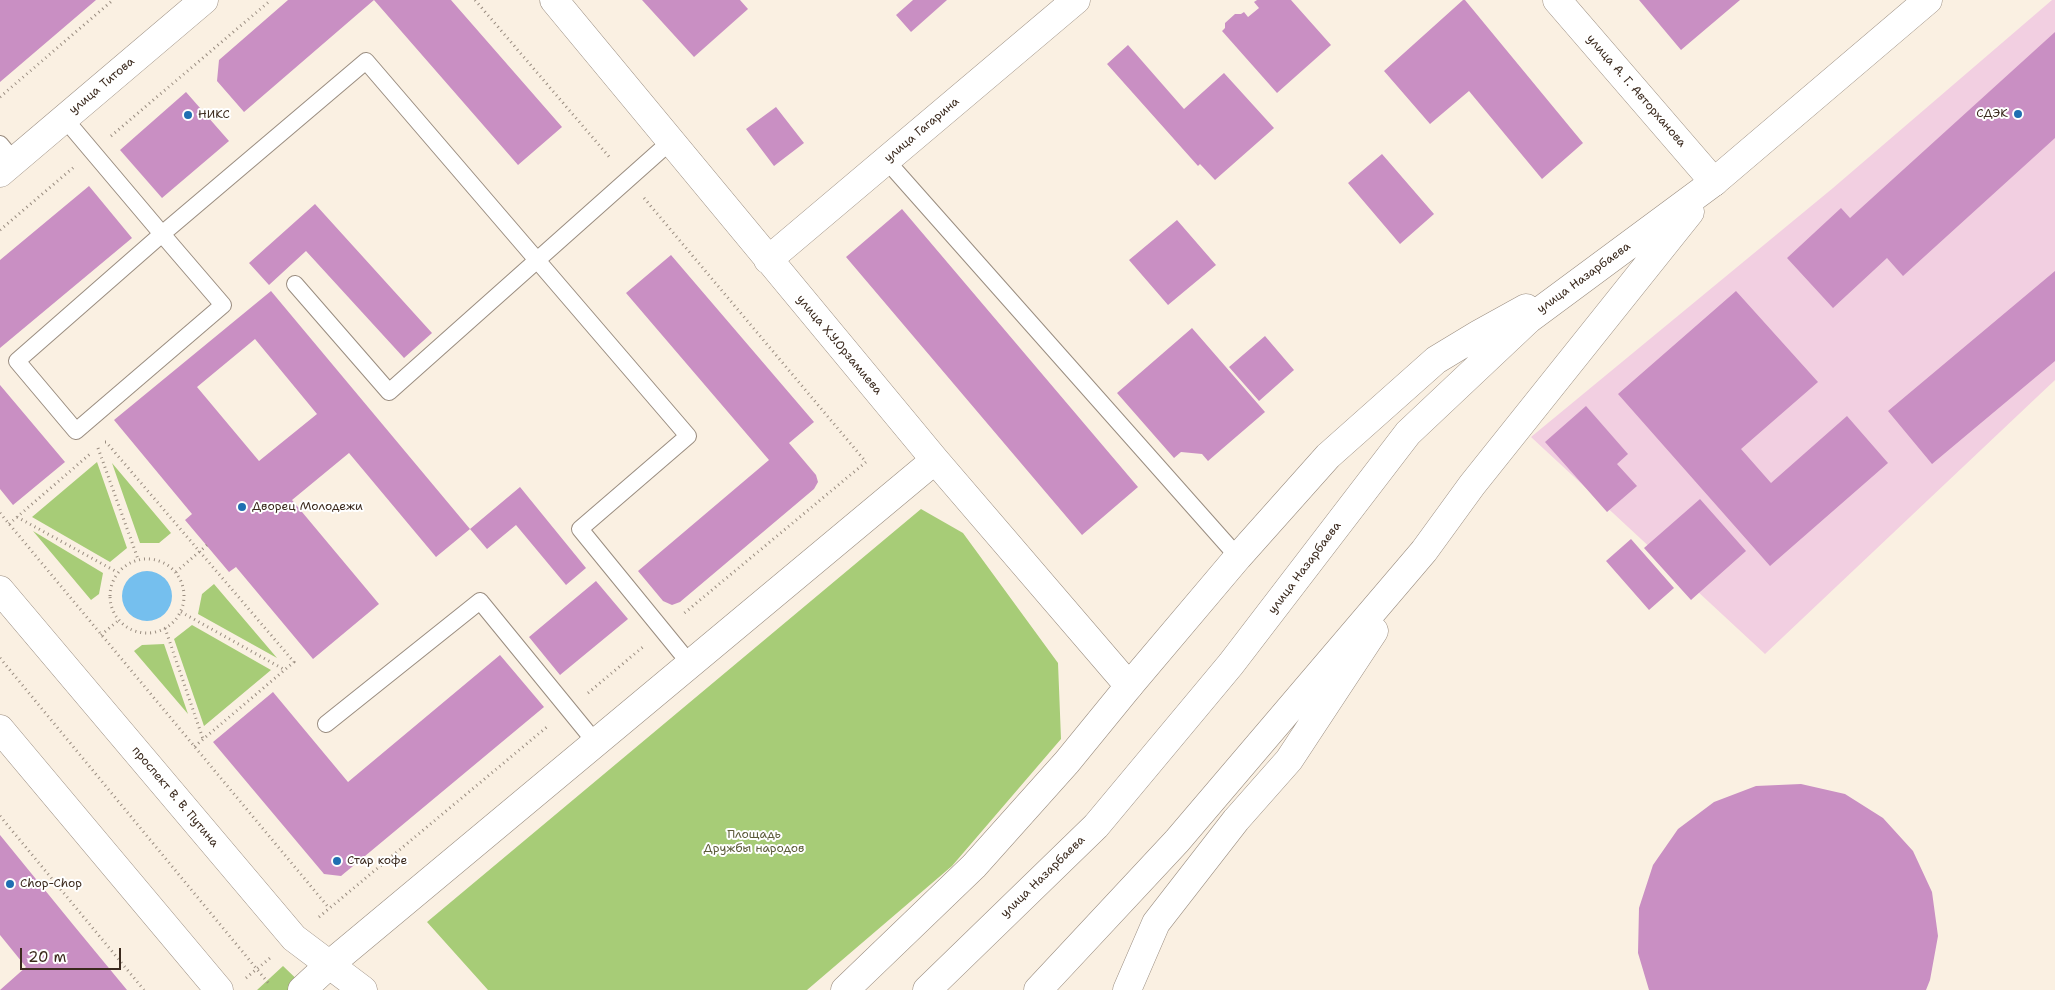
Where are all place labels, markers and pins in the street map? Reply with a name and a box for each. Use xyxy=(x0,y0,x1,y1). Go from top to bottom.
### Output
place label: СДЭК xyxy=(1976,107,2008,121)
place label: НИКС xyxy=(198,108,230,122)
marker: СДЭК xyxy=(2012,108,2024,120)
marker: НИКС xyxy=(182,109,194,121)
place label: Дворец Молодежи xyxy=(252,500,363,514)
marker: Дворец Молодежи xyxy=(236,501,248,513)
place label: Стар кофе xyxy=(347,854,407,868)
marker: Стар кофе xyxy=(331,855,343,867)
place label: Chop-Chop xyxy=(20,877,82,891)
marker: Chop-Chop xyxy=(4,878,16,890)

